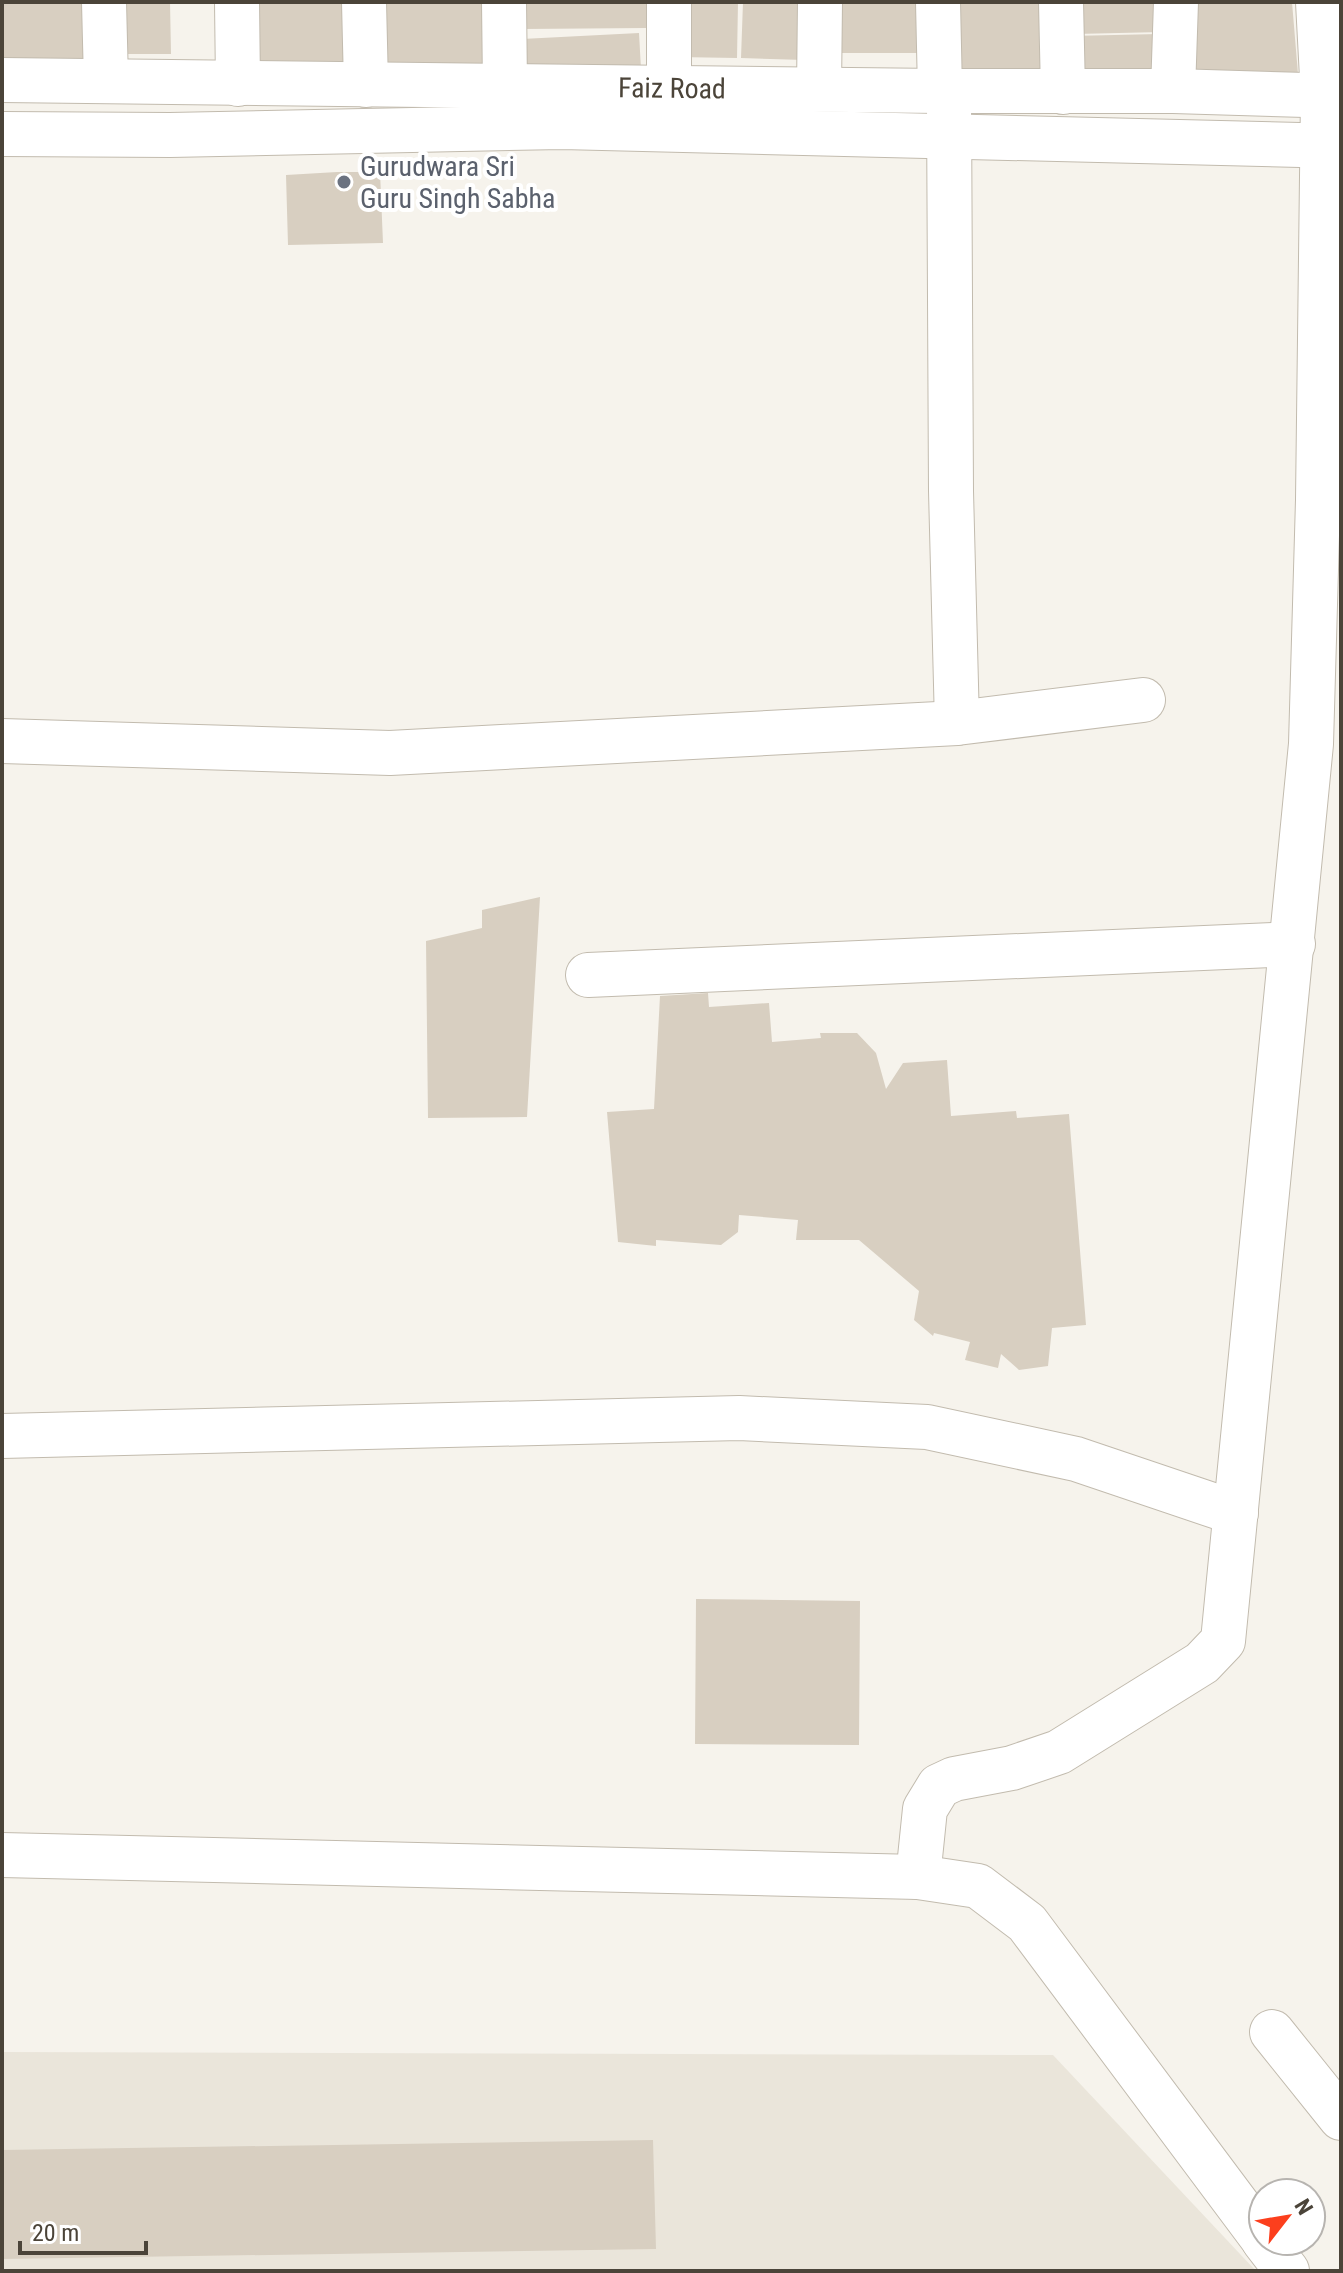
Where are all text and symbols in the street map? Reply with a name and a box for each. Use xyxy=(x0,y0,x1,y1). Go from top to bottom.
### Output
street label: Faiz Road xyxy=(618,71,726,105)
place label: Gurudwara Sri Guru Singh Sabha xyxy=(360,150,556,215)
marker: Gurudwara Sri Guru Singh Sabha xyxy=(335,173,353,191)
north arrow xyxy=(1247,2177,1327,2257)
text: N xyxy=(1290,2195,1318,2219)
scale bar xyxy=(20,2205,146,2255)
text: 20 m xyxy=(32,2219,79,2247)

